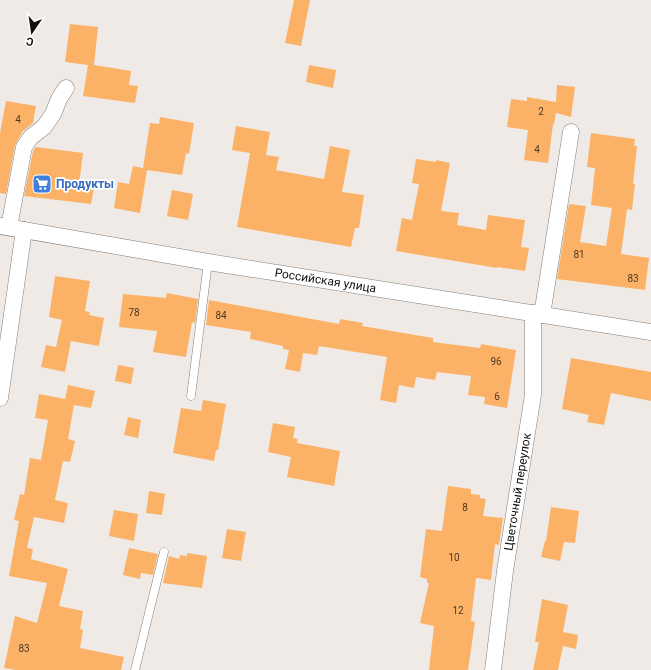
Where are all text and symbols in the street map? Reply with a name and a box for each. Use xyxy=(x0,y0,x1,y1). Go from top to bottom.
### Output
north arrow xyxy=(12,12,52,52)
text: С xyxy=(25,34,35,48)
house number: 2 xyxy=(538,106,544,117)
house number: 4 xyxy=(15,114,21,125)
house number: 4 xyxy=(534,144,540,155)
supermarket icon: Продукты xyxy=(31,173,53,195)
place label: Продукты xyxy=(56,177,114,191)
house number: 81 xyxy=(573,249,585,260)
street label: Российская улица xyxy=(274,266,377,295)
house number: 83 xyxy=(627,273,639,284)
house number: 78 xyxy=(128,307,140,318)
house number: 84 xyxy=(215,310,227,321)
house number: 96 xyxy=(490,356,502,367)
house number: 6 xyxy=(494,391,500,402)
street label: Цветочный переулок xyxy=(501,431,534,552)
house number: 8 xyxy=(462,502,468,513)
house number: 10 xyxy=(448,552,460,563)
house number: 12 xyxy=(452,605,464,616)
house number: 83 xyxy=(18,643,30,654)

